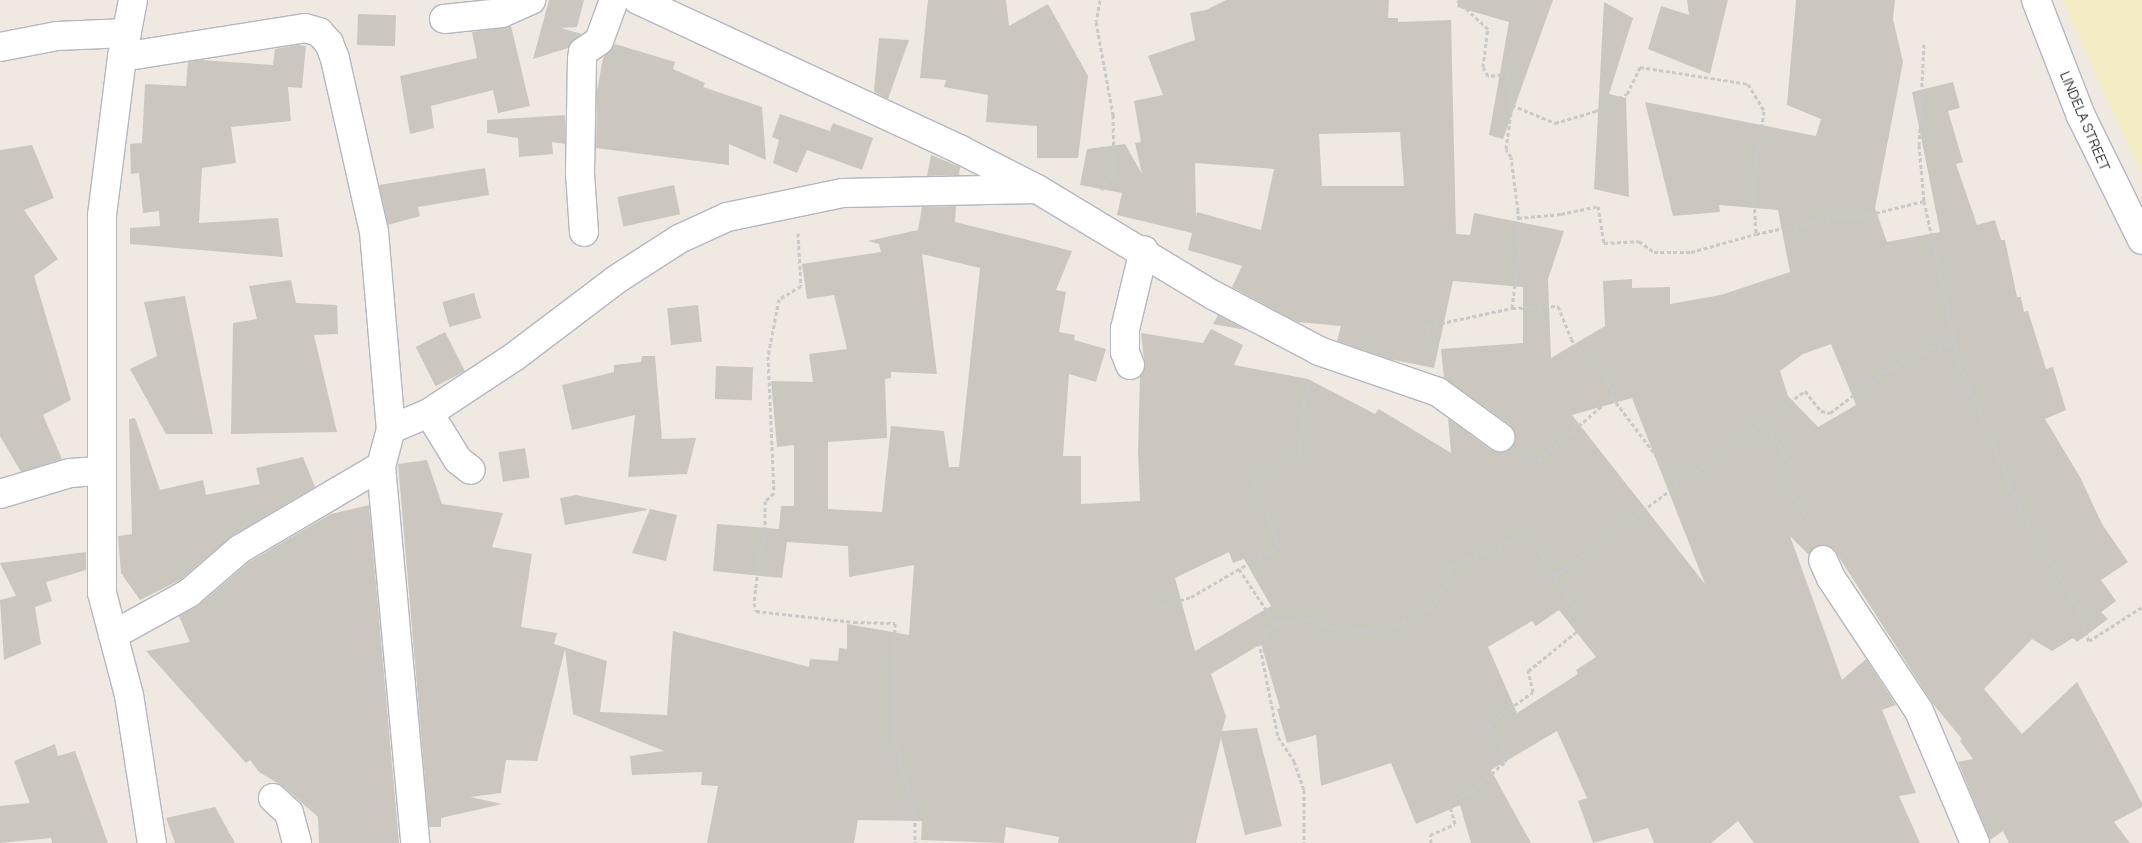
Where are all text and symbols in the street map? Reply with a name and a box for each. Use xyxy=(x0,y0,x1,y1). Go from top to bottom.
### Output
street label: LINDELA STREET xyxy=(2056,69,2114,173)

